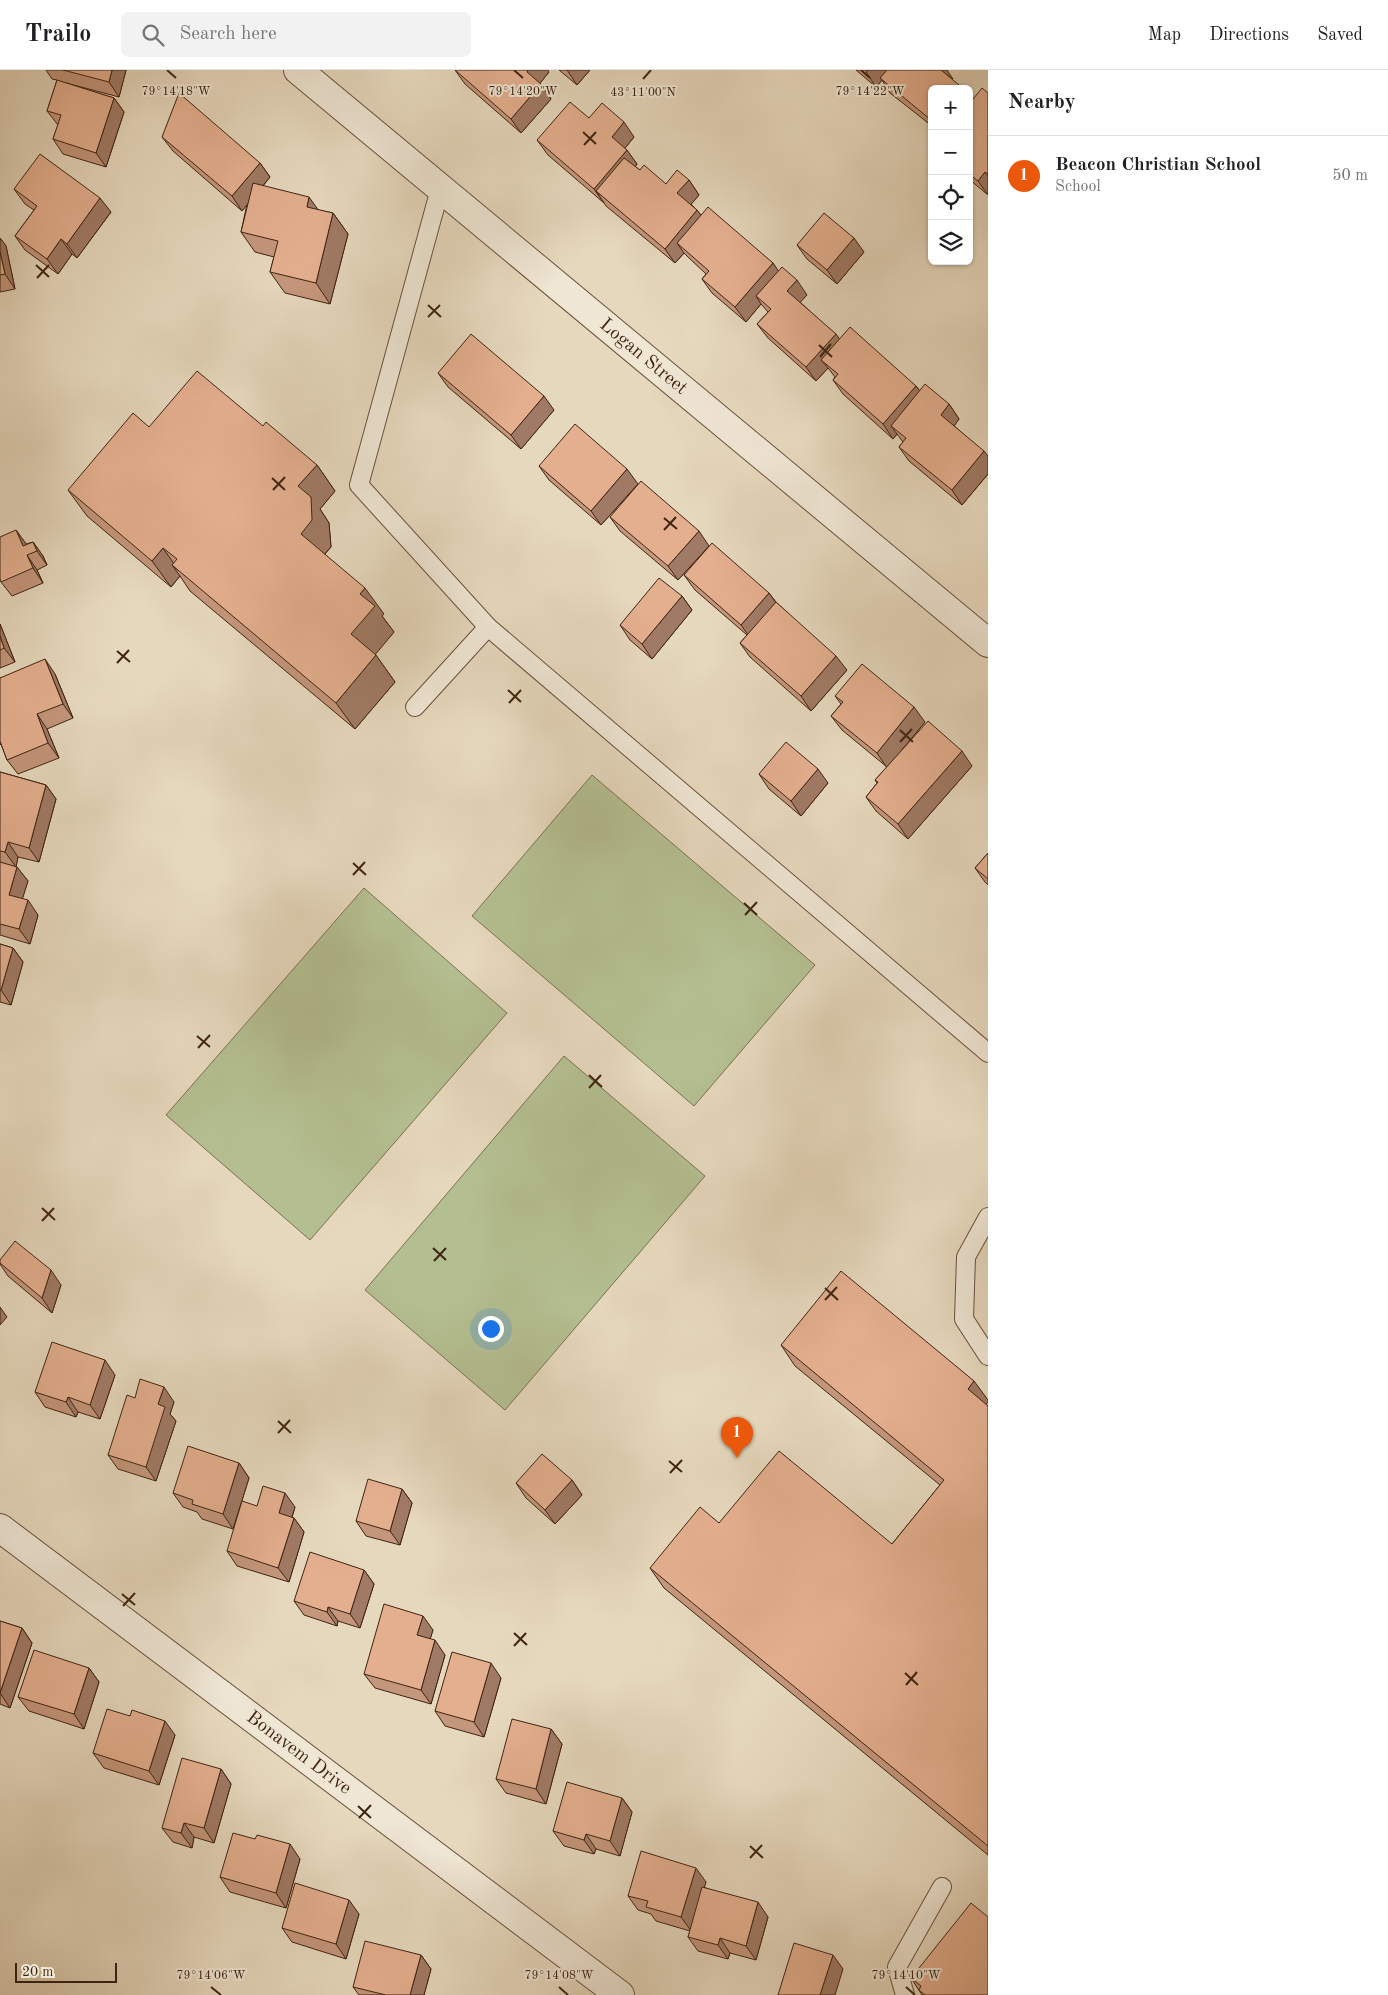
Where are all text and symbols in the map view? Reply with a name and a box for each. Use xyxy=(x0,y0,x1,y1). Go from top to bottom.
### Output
search box xyxy=(121,12,471,57)
icon: search xyxy=(139,21,167,49)
text: Trailo xyxy=(25,23,91,47)
text: Search here xyxy=(179,25,277,44)
text: Map xyxy=(1148,26,1181,44)
text: Directions xyxy=(1209,26,1289,44)
text: Saved xyxy=(1317,26,1363,44)
map controls xyxy=(928,85,973,265)
button: + xyxy=(928,85,973,130)
text: 79°14'18"W xyxy=(141,86,211,98)
text: 79°14'20"W xyxy=(488,86,558,98)
text: 79°14'22"W xyxy=(835,86,905,98)
text: 43°11'00"N xyxy=(610,87,676,99)
text: Nearby xyxy=(1008,92,1076,113)
button: − xyxy=(928,130,973,175)
text: Beacon Christian School xyxy=(1055,156,1261,175)
text: 1 xyxy=(1019,168,1029,184)
text: 50 m xyxy=(1332,168,1368,184)
button: locate xyxy=(928,175,973,220)
text: School xyxy=(1055,179,1101,195)
button: layers xyxy=(928,220,973,265)
street label: Logan Street xyxy=(596,315,691,399)
your location xyxy=(478,1316,504,1342)
pin: 1 xyxy=(721,1417,753,1458)
street label: Bonavem Drive xyxy=(243,1708,355,1798)
scale bar xyxy=(15,1960,118,1983)
text: 20 m xyxy=(22,1965,53,1979)
text: 79°14'06"W xyxy=(176,1970,246,1982)
text: 79°14'08"W xyxy=(524,1970,594,1982)
text: 79°14'10"W xyxy=(871,1970,941,1982)

